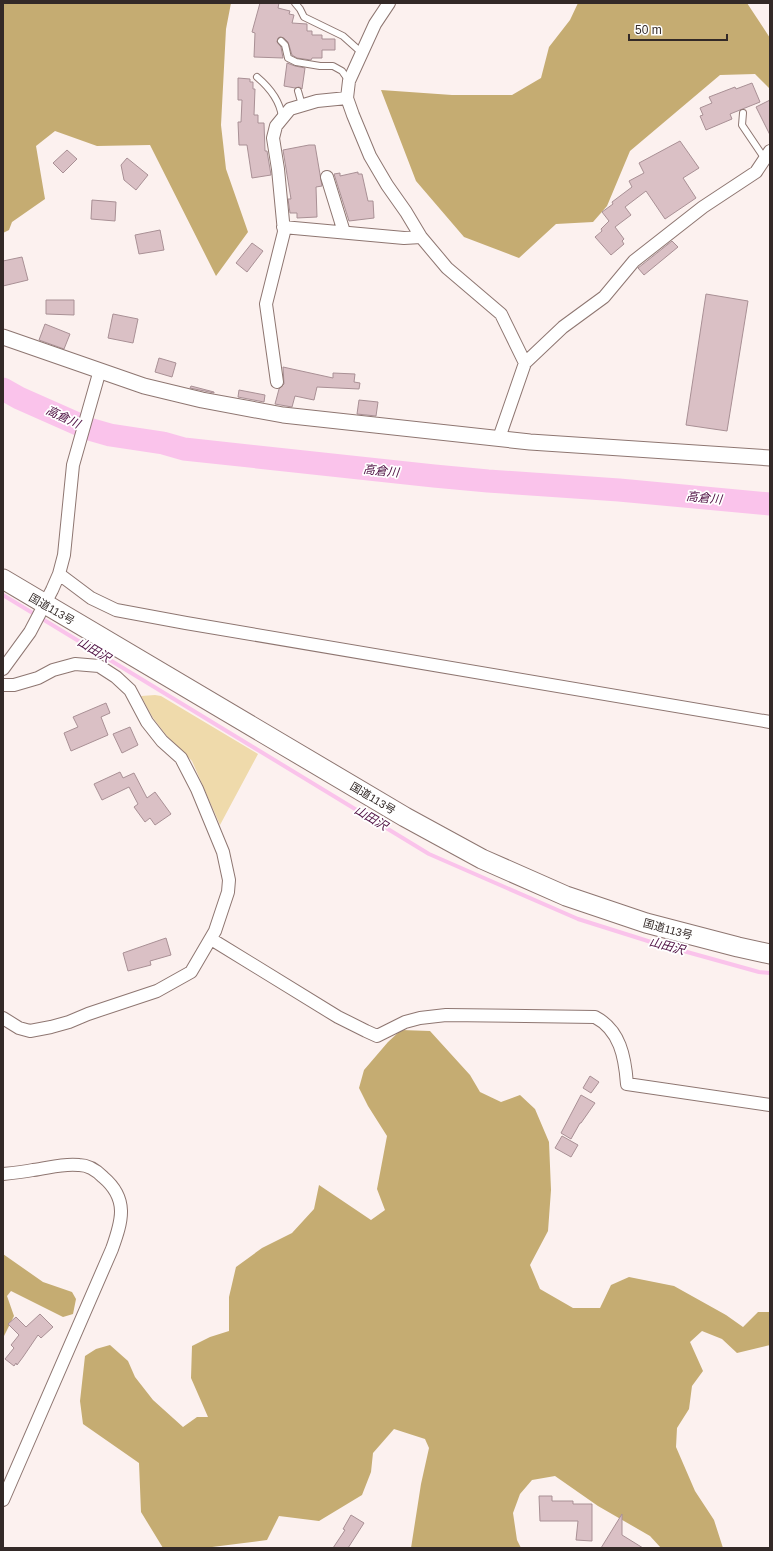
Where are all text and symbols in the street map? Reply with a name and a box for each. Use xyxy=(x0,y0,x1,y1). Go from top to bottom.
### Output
scale bar xyxy=(629,16,727,42)
text: 50 m xyxy=(635,23,662,37)
water label: 高倉川 xyxy=(44,403,84,432)
water label: 高倉川 xyxy=(362,462,402,480)
water label: 高倉川 xyxy=(685,489,725,507)
street label: 国道113号 xyxy=(27,591,77,627)
water label: 山田沢 xyxy=(75,635,115,666)
street label: 国道113号 xyxy=(348,780,398,816)
water label: 山田沢 xyxy=(352,803,392,834)
street label: 国道113号 xyxy=(642,917,694,941)
water label: 山田沢 xyxy=(648,935,688,958)

